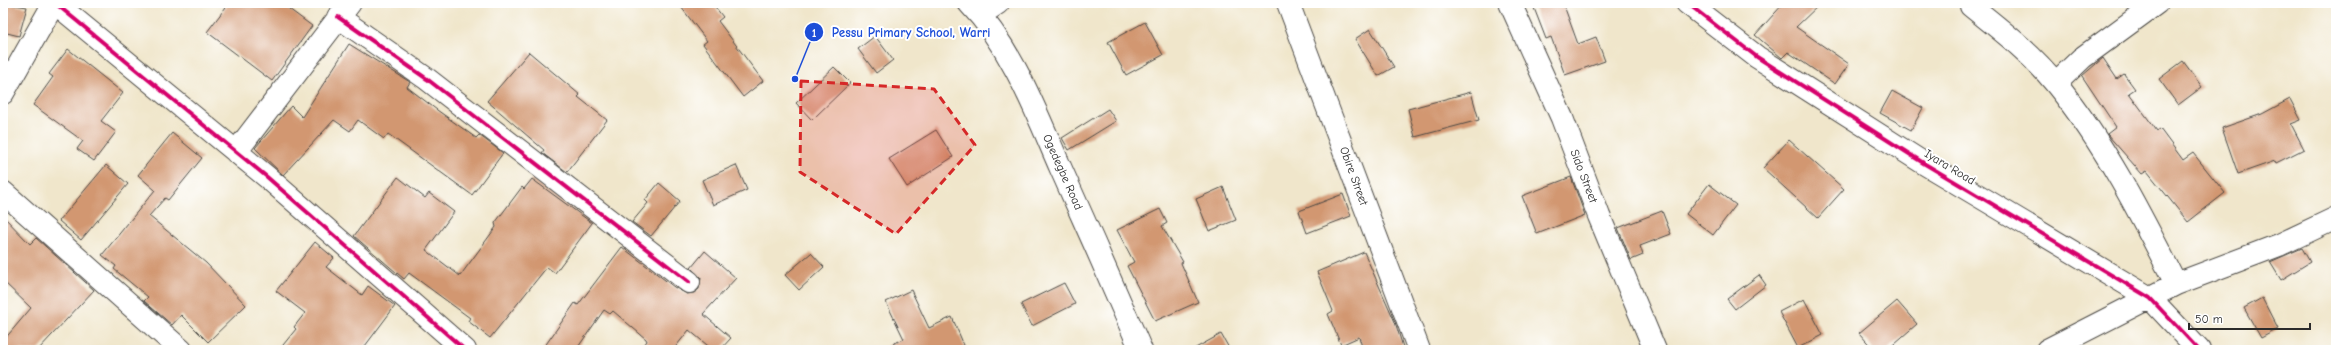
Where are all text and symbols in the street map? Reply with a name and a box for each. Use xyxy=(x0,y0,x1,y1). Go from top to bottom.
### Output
callout: Pessu Primary School, Warri xyxy=(804,20,998,45)
text: Pessu Primary School, Warri xyxy=(832,25,990,40)
text: 1 xyxy=(812,26,817,40)
street label: Ogedegbe Road xyxy=(1040,132,1086,212)
street label: Obire Street xyxy=(1337,145,1371,208)
street label: Iyara Road xyxy=(1922,146,1978,188)
street label: Sido Street xyxy=(1567,147,1601,205)
scale bar xyxy=(2189,305,2310,331)
text: 50 m xyxy=(2195,312,2223,326)

